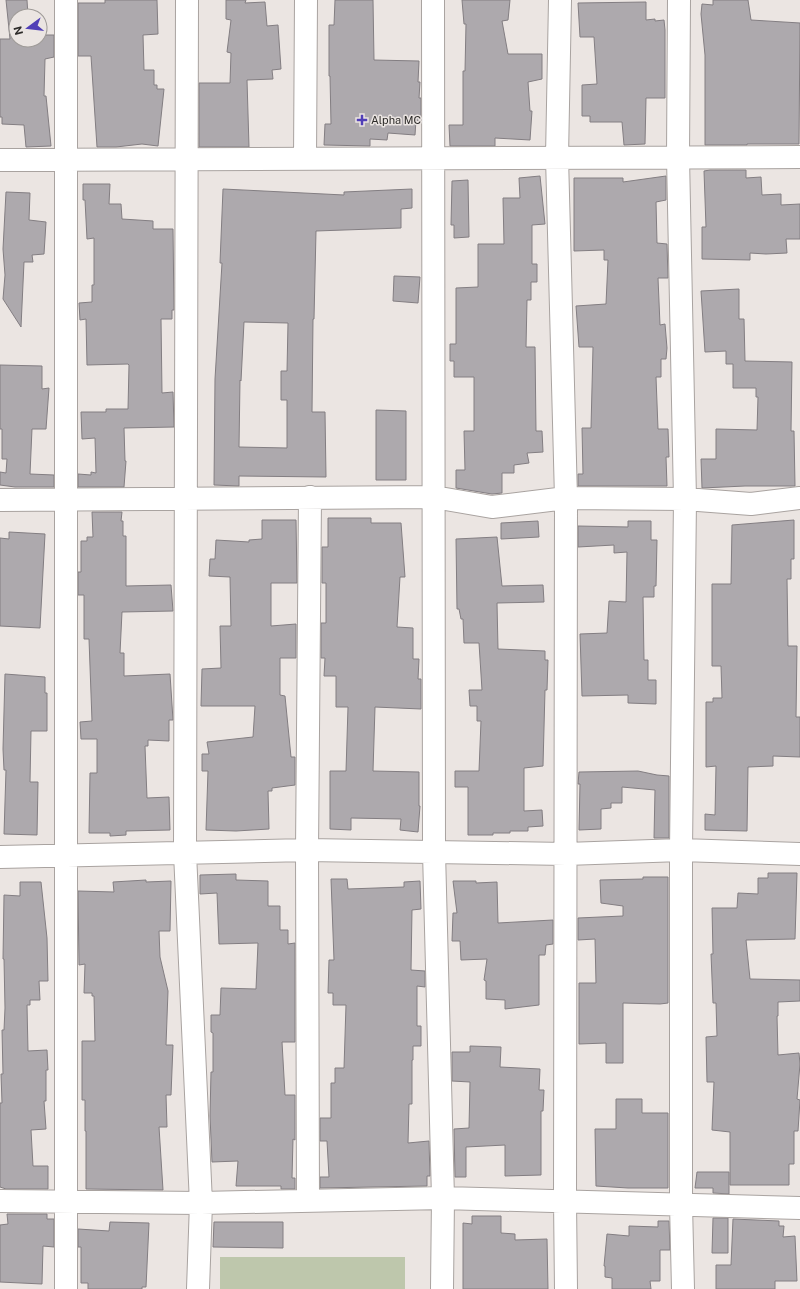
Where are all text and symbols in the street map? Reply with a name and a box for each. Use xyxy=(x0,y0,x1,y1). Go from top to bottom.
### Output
north arrow xyxy=(8,8,48,48)
text: N xyxy=(11,25,25,36)
marker: Alpha MC xyxy=(356,114,368,126)
place label: Alpha MC xyxy=(371,114,421,126)

